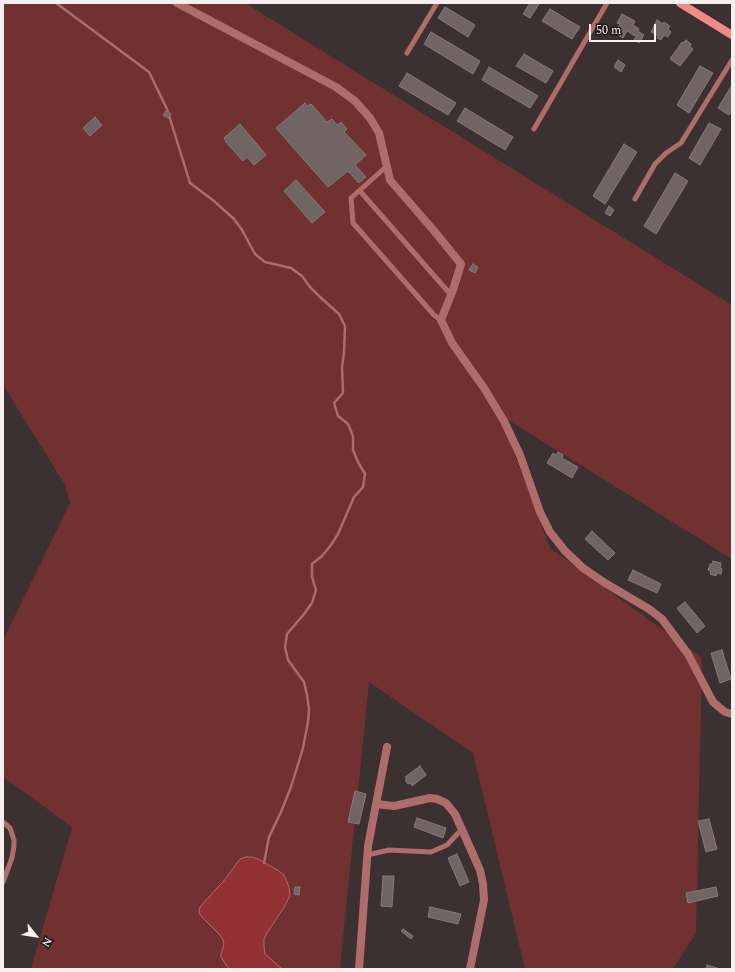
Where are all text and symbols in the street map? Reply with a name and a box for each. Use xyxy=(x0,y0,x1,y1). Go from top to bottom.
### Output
scale bar xyxy=(591,16,658,42)
text: 50 m xyxy=(596,21,621,40)
north arrow xyxy=(16,916,56,956)
text: N xyxy=(37,934,56,950)

